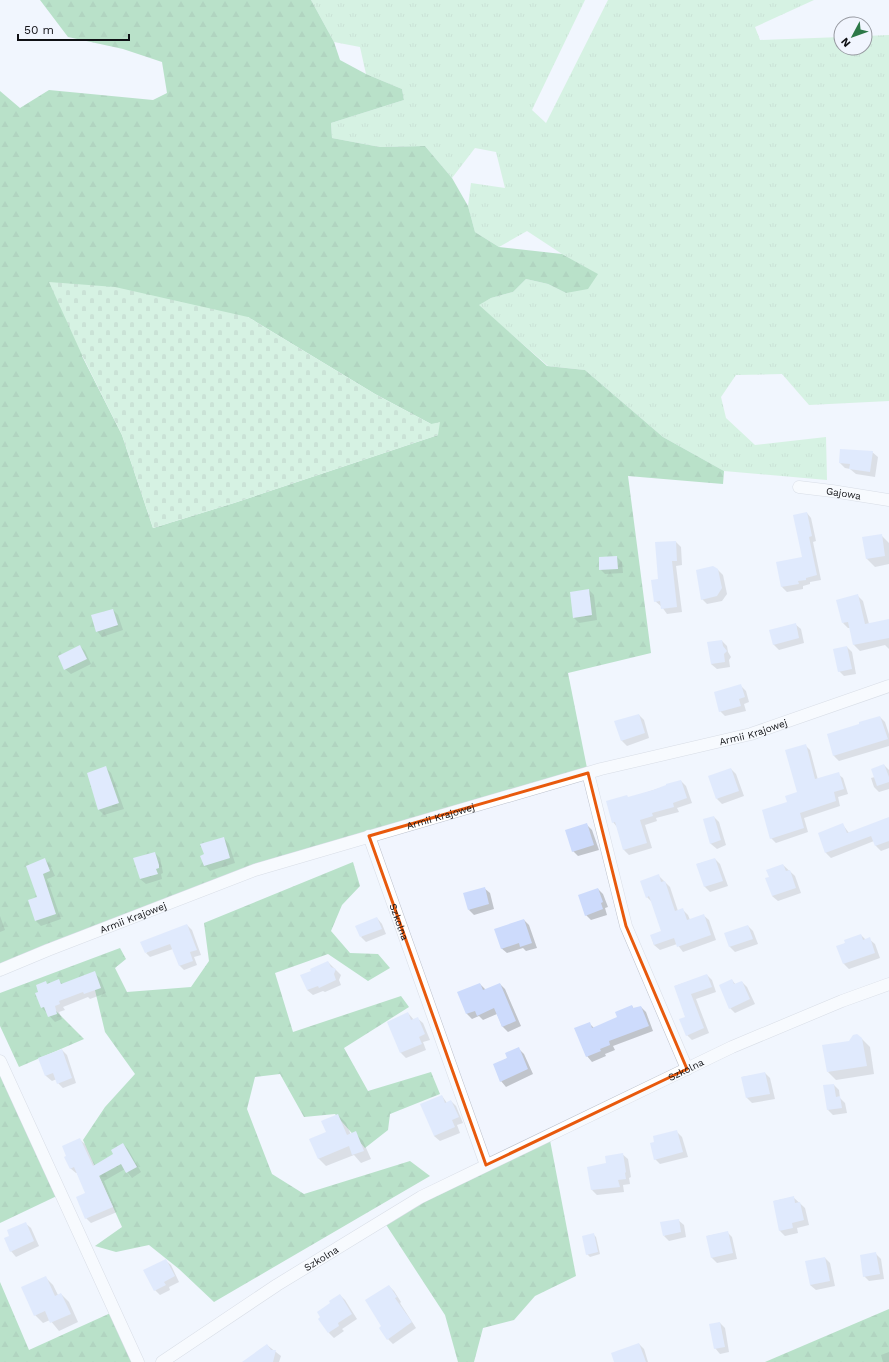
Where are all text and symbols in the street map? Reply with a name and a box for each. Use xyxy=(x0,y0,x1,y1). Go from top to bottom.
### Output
scale bar xyxy=(18,16,129,42)
north arrow xyxy=(833,16,873,56)
text: 50 m xyxy=(24,23,54,37)
text: N xyxy=(838,35,853,50)
street label: Gajowa xyxy=(825,485,862,502)
street label: Armii Krajowej xyxy=(718,717,789,747)
street label: Armii Krajowej xyxy=(405,801,476,832)
street label: Armii Krajowej xyxy=(98,900,168,935)
street label: Szkolna xyxy=(387,902,411,942)
street label: Szkolna xyxy=(666,1056,706,1083)
street label: Szkolna xyxy=(302,1244,341,1273)

